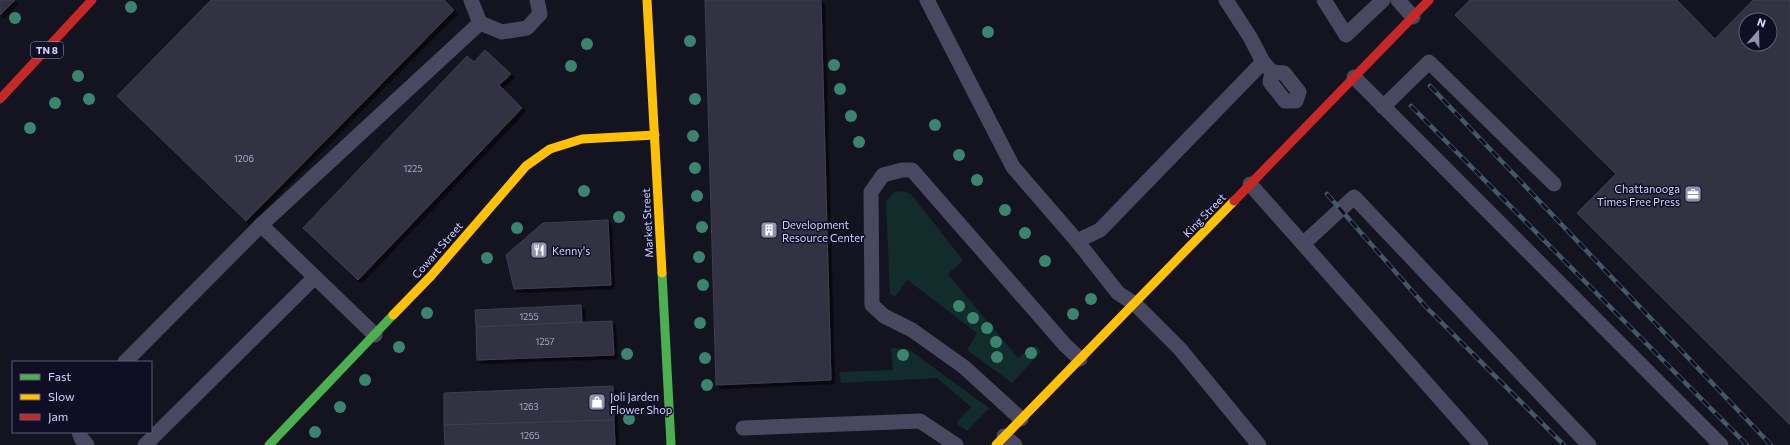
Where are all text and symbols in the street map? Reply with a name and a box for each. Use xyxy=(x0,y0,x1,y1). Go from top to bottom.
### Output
north arrow xyxy=(1738,12,1778,52)
text: N xyxy=(1755,15,1768,30)
road number: TN 8 xyxy=(31,42,63,58)
house number: 1206 xyxy=(234,153,254,164)
house number: 1225 xyxy=(404,163,423,174)
place label: Chattanooga Times Free Press xyxy=(1597,182,1680,208)
office icon: Chattanooga Times Free Press xyxy=(1683,184,1703,204)
street label: Market Street xyxy=(639,187,655,258)
street label: King Street xyxy=(1180,190,1228,240)
place label: Development Resource Center xyxy=(782,218,865,244)
street label: Cowart Street xyxy=(409,219,465,281)
building icon: Development Resource Center xyxy=(759,220,779,240)
restaurant icon: Kenny's xyxy=(529,240,549,260)
place label: Kenny's xyxy=(552,244,590,257)
house number: 1255 xyxy=(519,311,539,322)
house number: 1257 xyxy=(536,336,555,347)
legend xyxy=(12,361,152,433)
text: Fast xyxy=(48,369,71,383)
text: Slow xyxy=(48,389,75,403)
place label: Joli Jarden Flower Shop xyxy=(610,390,672,416)
shop icon: Joli Jarden Flower Shop xyxy=(587,392,607,412)
house number: 1263 xyxy=(519,401,539,412)
text: Jam xyxy=(48,409,68,424)
house number: 1265 xyxy=(520,430,540,441)

